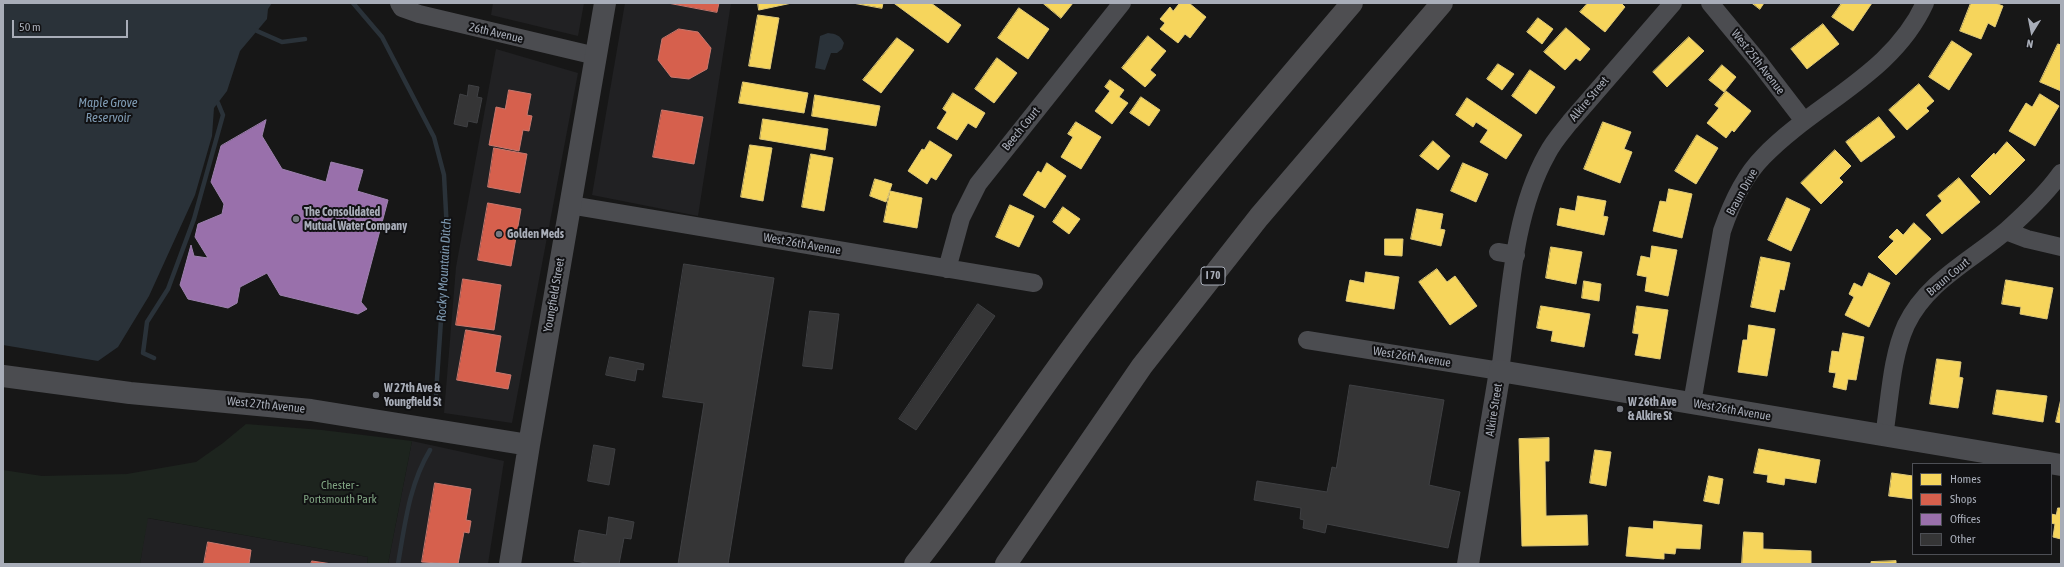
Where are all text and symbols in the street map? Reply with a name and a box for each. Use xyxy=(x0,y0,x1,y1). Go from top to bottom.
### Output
scale bar xyxy=(14,12,130,38)
north arrow xyxy=(2012,12,2052,52)
text: 50 m xyxy=(19,20,41,34)
street label: 26th Avenue xyxy=(467,20,525,46)
street label: West 25th Avenue xyxy=(1728,27,1788,97)
text: N xyxy=(2026,37,2034,50)
street label: Alkire Street xyxy=(1566,74,1612,124)
water label: Maple Grove Reservoir xyxy=(78,95,138,126)
street label: Beech Court xyxy=(999,104,1043,154)
street label: Braun Drive xyxy=(1723,166,1761,218)
place label: The Consolidated Mutual Water Company xyxy=(304,205,407,233)
marker: The Consolidated Mutual Water Company xyxy=(291,214,301,224)
water label: Rocky Mountain Ditch xyxy=(434,218,454,322)
place label: Golden Meds xyxy=(507,227,564,241)
marker: Golden Meds xyxy=(494,229,504,239)
street label: West 26th Avenue xyxy=(762,230,842,258)
street label: Braun Court xyxy=(1924,255,1972,299)
street label: Youngfield Street xyxy=(540,257,568,333)
road number: I 70 xyxy=(1201,267,1225,285)
street label: West 26th Avenue xyxy=(1372,344,1452,370)
place label: W 27th Ave & Youngfield St xyxy=(384,381,441,409)
street label: Alkire Street xyxy=(1483,382,1505,438)
marker: W 27th Ave & Youngfield St xyxy=(371,390,381,400)
street label: West 27th Avenue xyxy=(226,394,306,416)
place label: W 26th Ave & Alkire St xyxy=(1628,395,1677,423)
street label: West 26th Avenue xyxy=(1692,396,1772,424)
marker: W 26th Ave & Alkire St xyxy=(1615,404,1625,414)
legend xyxy=(1912,463,2052,555)
text: Homes xyxy=(1950,472,1981,486)
park label: Chester - Portsmouth Park xyxy=(303,478,377,506)
text: Shops xyxy=(1950,492,1976,506)
text: Offices xyxy=(1950,512,1980,526)
text: Other xyxy=(1950,532,1975,546)

